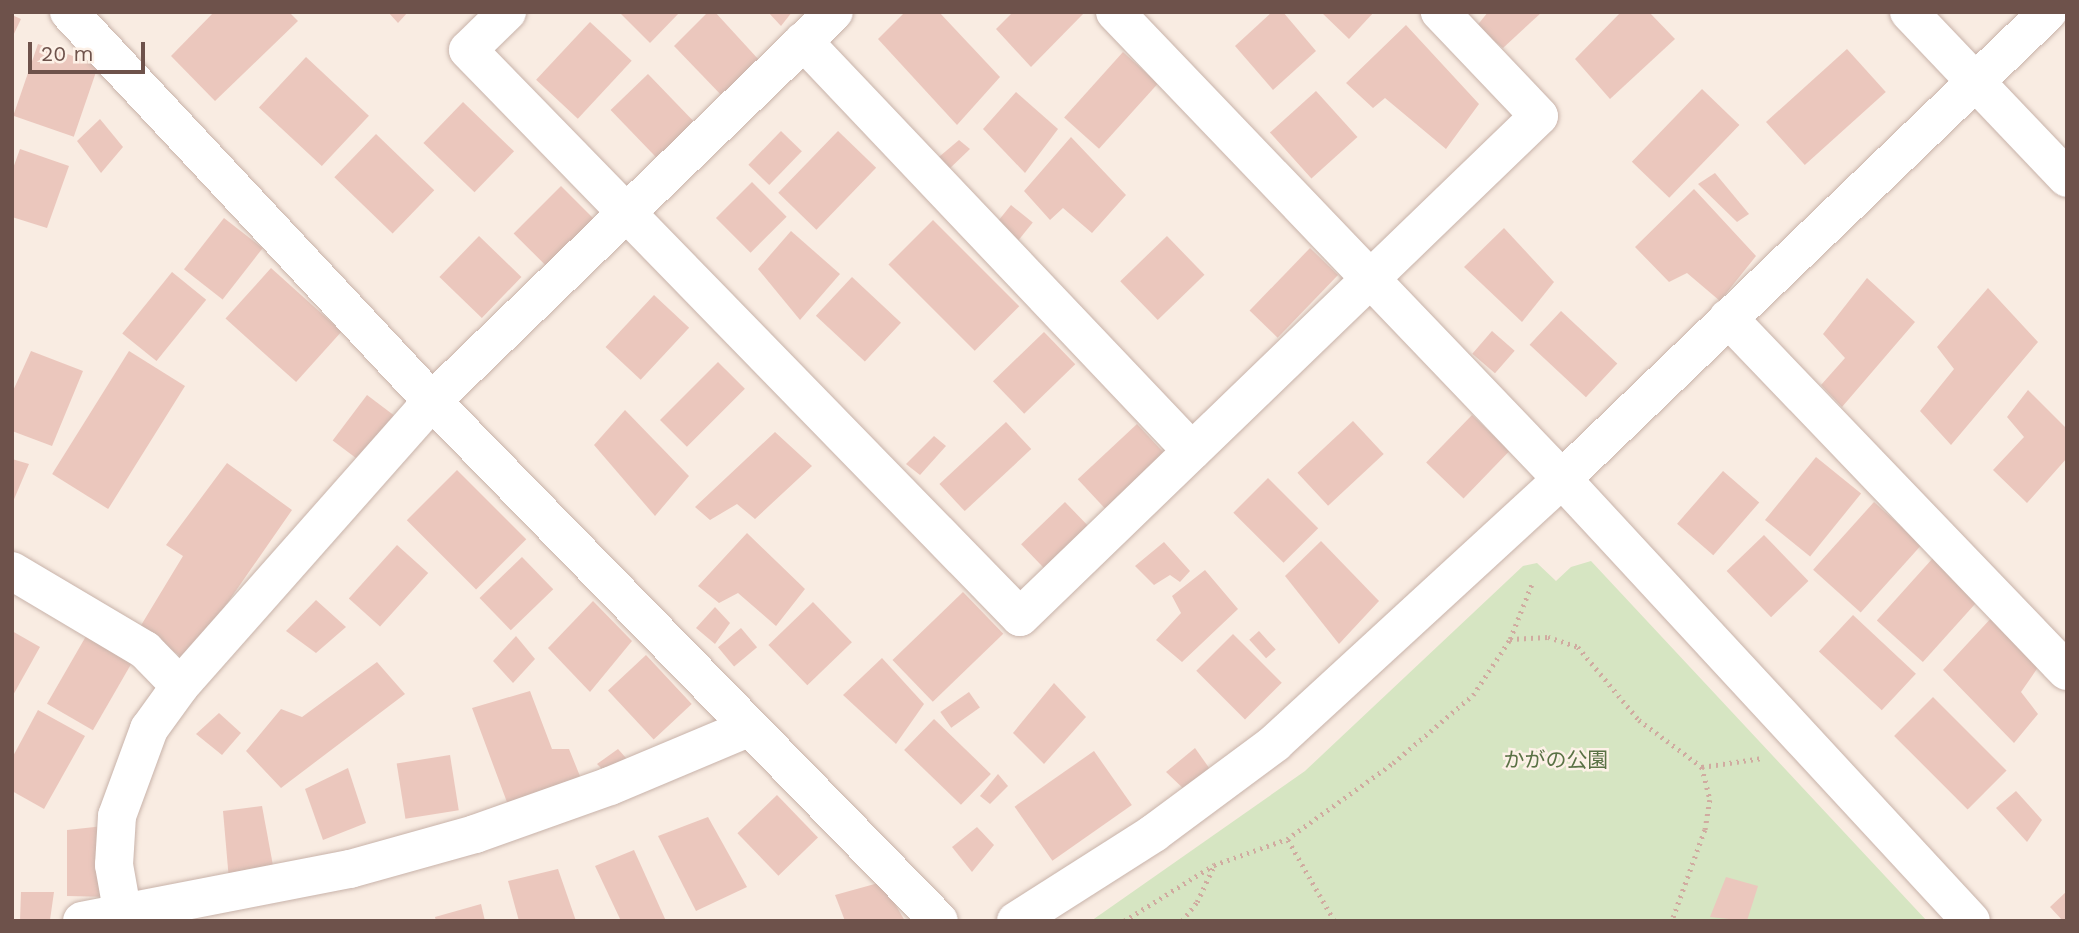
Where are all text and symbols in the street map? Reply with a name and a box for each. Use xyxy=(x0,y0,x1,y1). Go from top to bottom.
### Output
scale bar xyxy=(32,28,149,72)
text: 20 m xyxy=(41,41,93,66)
park label: かがの公園 xyxy=(1504,747,1608,773)

